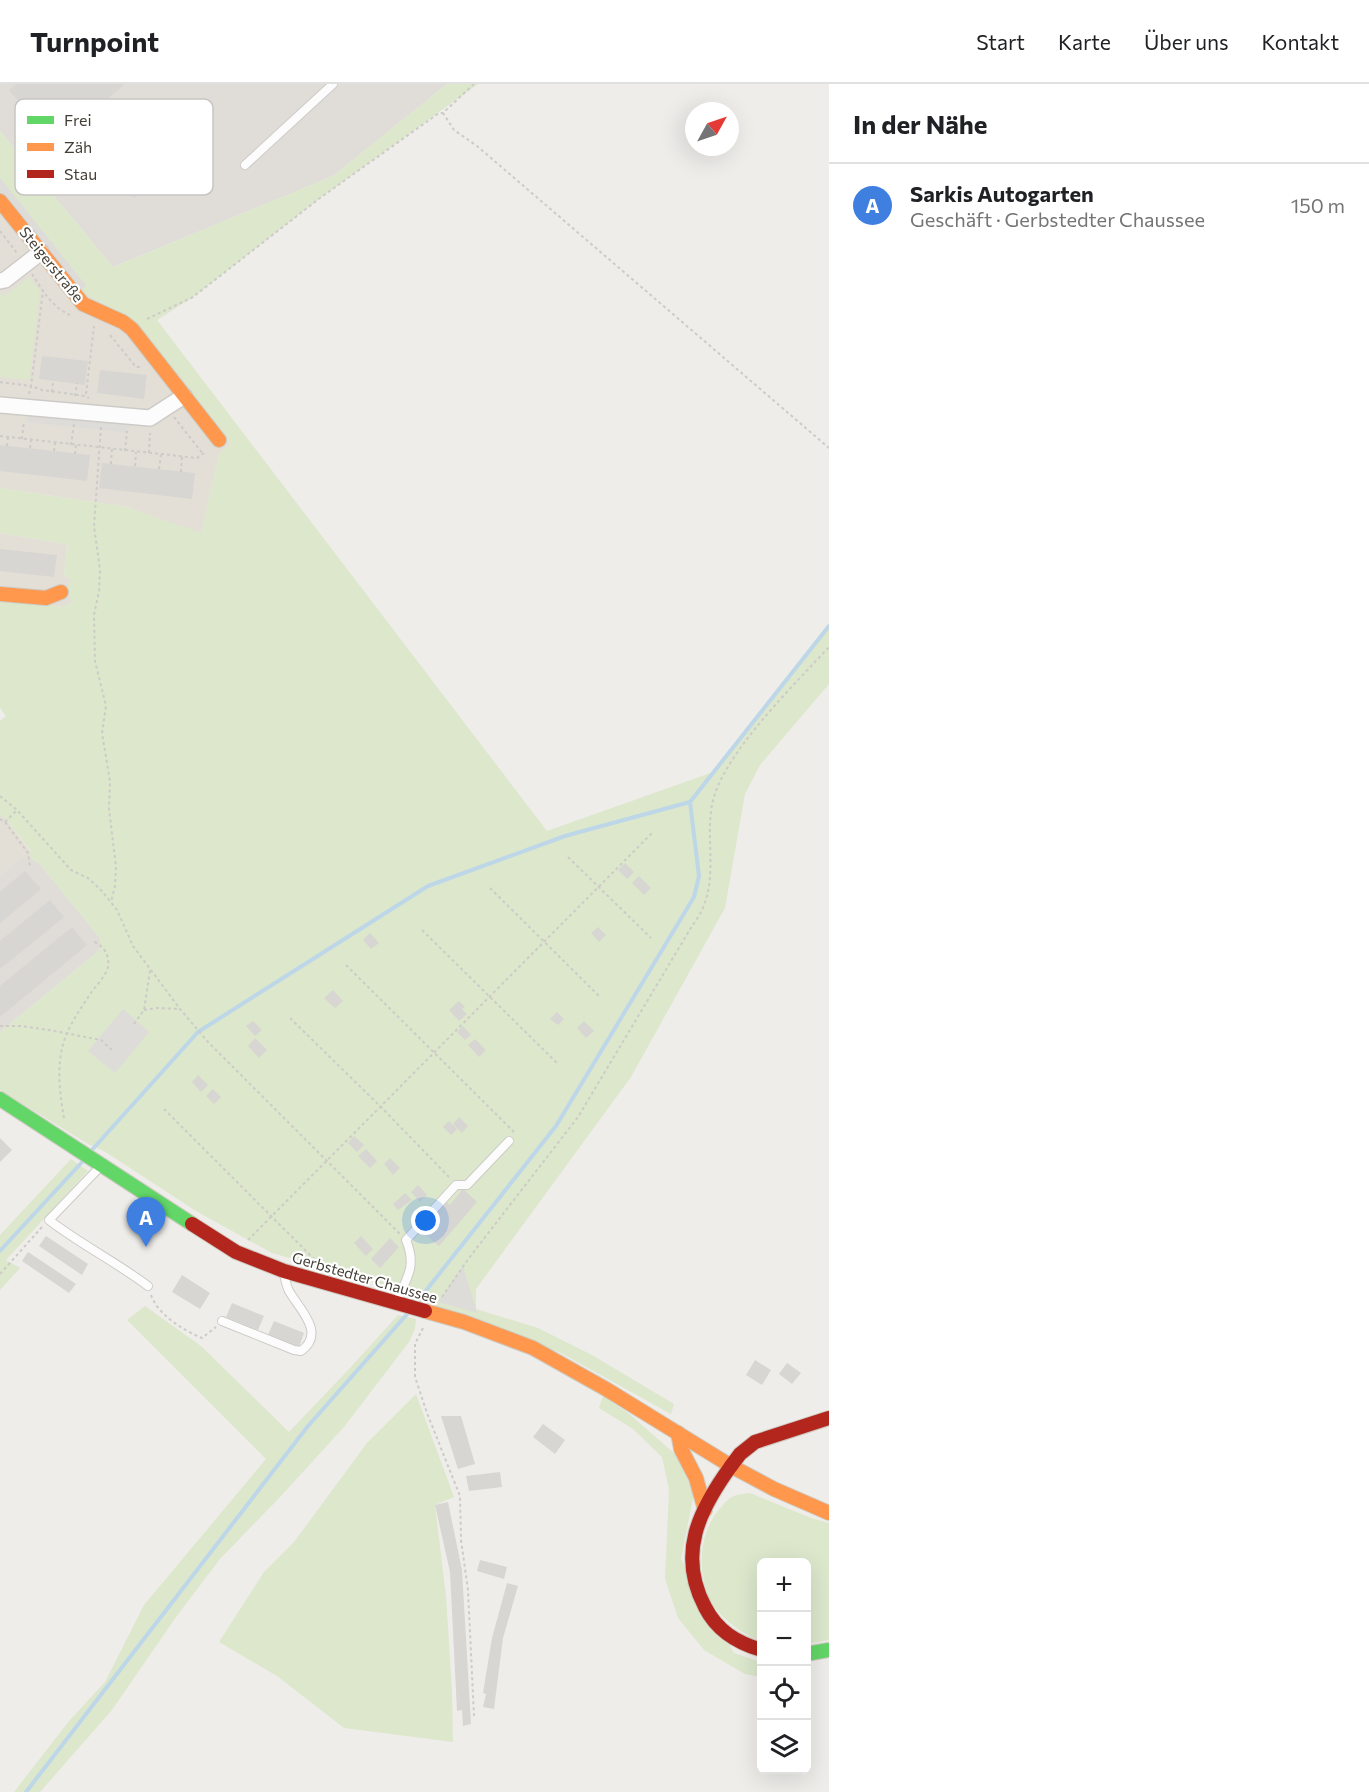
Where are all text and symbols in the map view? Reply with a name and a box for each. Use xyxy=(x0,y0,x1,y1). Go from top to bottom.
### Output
text: Turnpoint xyxy=(30,24,159,58)
text: Start xyxy=(976,29,1025,54)
text: Karte xyxy=(1058,29,1111,54)
text: Über uns xyxy=(1144,29,1228,54)
text: Kontakt xyxy=(1261,29,1339,54)
legend xyxy=(15,99,213,195)
north arrow xyxy=(685,102,739,156)
text: In der Nähe xyxy=(853,108,988,139)
text: Frei xyxy=(64,110,92,129)
text: Zäh xyxy=(64,137,92,156)
text: Stau xyxy=(64,164,97,183)
text: Sarkis Autogarten xyxy=(910,180,1094,207)
text: A xyxy=(865,193,880,217)
text: 150 m xyxy=(1291,193,1345,217)
text: Geschäft · Gerbstedter Chaussee xyxy=(910,207,1205,231)
street label: Steigerstraße xyxy=(16,223,88,305)
pin: A xyxy=(126,1198,166,1247)
your location xyxy=(411,1206,440,1235)
street label: Gerbstedter Chaussee xyxy=(290,1248,440,1306)
map controls xyxy=(757,1558,811,1774)
button: + xyxy=(757,1558,811,1612)
button: − xyxy=(757,1612,811,1666)
button: locate xyxy=(757,1666,811,1720)
button: layers xyxy=(757,1720,811,1774)

